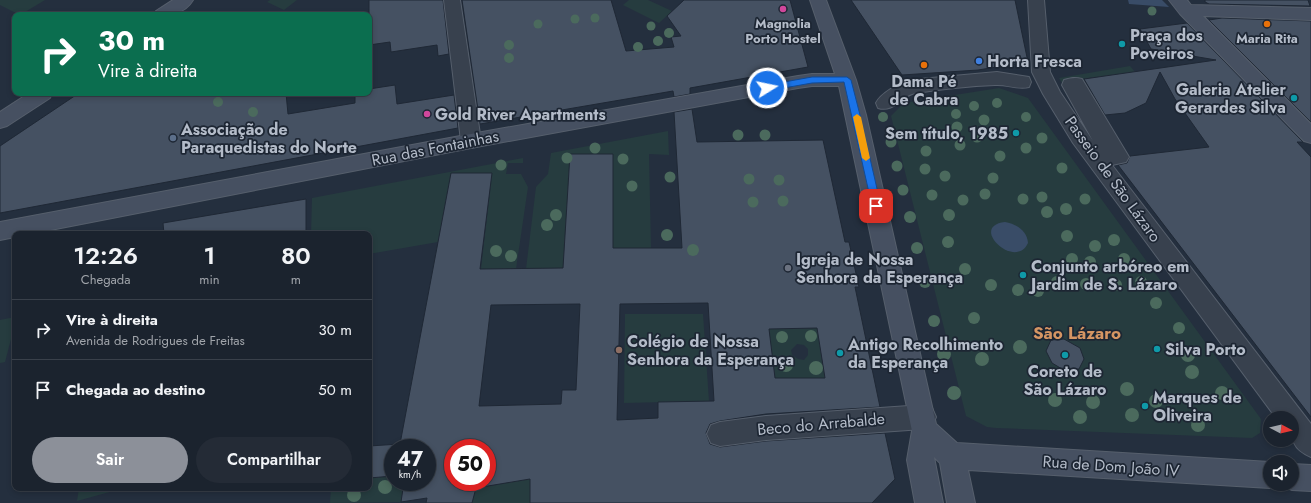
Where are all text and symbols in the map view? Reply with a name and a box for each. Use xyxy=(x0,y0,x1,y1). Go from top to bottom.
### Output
marker: Magnolia Porto Hostel xyxy=(778,4,788,14)
place label: Magnolia Porto Hostel xyxy=(745,14,821,48)
marker: Maria Rita xyxy=(1262,19,1272,29)
text: 30 m xyxy=(98,20,165,61)
place label: Praça dos Poveiros xyxy=(1130,24,1203,65)
icon: right xyxy=(32,28,84,80)
place label: Maria Rita xyxy=(1236,29,1298,48)
marker: Praça dos Poveiros xyxy=(1117,39,1127,49)
place label: Horta Fresca xyxy=(987,50,1082,73)
marker: Horta Fresca xyxy=(974,56,984,66)
text: Vire à direita xyxy=(98,58,197,84)
marker: Dama Pé de Cabra xyxy=(919,60,929,70)
position arrow xyxy=(746,67,788,109)
place label: Dama Pé de Cabra xyxy=(890,70,958,111)
place label: Galeria Atelier Gerardes Silva xyxy=(1175,78,1286,119)
marker: Galeria Atelier Gerardes Silva xyxy=(1289,93,1299,103)
place label: Gold River Apartments xyxy=(435,103,606,126)
marker: Gold River Apartments xyxy=(422,109,432,119)
street label: Passeio de São Lázaro xyxy=(1059,111,1167,247)
place label: Associação de Paraquedistas do Norte xyxy=(180,118,357,159)
place label: Sem título, 1985 xyxy=(885,122,1008,145)
street label: Rua das Fontainhas xyxy=(369,124,501,172)
marker: Sem título, 1985 xyxy=(1011,128,1021,138)
marker: Associação de Paraquedistas do Norte xyxy=(168,133,178,143)
pin xyxy=(859,189,893,223)
icon: arrive xyxy=(865,195,887,217)
text: 12:26 xyxy=(73,238,138,273)
text: 1 xyxy=(204,238,215,273)
text: 80 xyxy=(281,238,311,273)
place label: Igreja de Nossa Senhora da Esperança xyxy=(796,248,963,289)
place label: Conjunto arbóreo em Jardim de S. Lázaro xyxy=(1028,255,1189,296)
marker: Igreja de Nossa Senhora da Esperança xyxy=(783,263,793,273)
text: Chegada xyxy=(81,270,131,289)
text: min xyxy=(199,270,220,289)
text: m xyxy=(291,270,301,289)
marker: Conjunto arbóreo em Jardim de S. Lázaro xyxy=(1018,270,1028,280)
text: Vire à direita xyxy=(66,309,158,331)
icon: right xyxy=(32,319,54,341)
text: 30 m xyxy=(319,319,352,341)
district label: São Lázaro xyxy=(1033,321,1121,345)
place label: Colégio de Nossa Senhora da Esperança xyxy=(627,330,794,371)
text: Avenida de Rodrigues de Freitas xyxy=(66,331,245,350)
place label: Antigo Recolhimento da Esperança xyxy=(847,333,1003,374)
place label: Silva Porto xyxy=(1165,338,1246,361)
marker: Silva Porto xyxy=(1152,344,1162,354)
marker: Colégio de Nossa Senhora da Esperança xyxy=(614,345,624,355)
marker: Antigo Recolhimento da Esperança xyxy=(835,348,845,358)
marker: Coreto de São Lázaro xyxy=(1060,350,1070,360)
place label: Coreto de São Lázaro xyxy=(1024,360,1106,401)
icon: arrive xyxy=(32,379,54,401)
text: Chegada ao destino xyxy=(66,379,205,401)
text: 50 m xyxy=(318,379,352,401)
place label: Marques de Oliveira xyxy=(1153,386,1242,427)
marker: Marques de Oliveira xyxy=(1140,401,1150,411)
street label: Beco do Arrabalde xyxy=(756,407,886,441)
north arrow xyxy=(1263,411,1299,447)
map controls xyxy=(1263,411,1299,491)
button: Sair xyxy=(32,437,188,483)
button: Compartilhar xyxy=(196,437,352,483)
speed limit sign: 50 xyxy=(444,439,496,491)
text: 47 xyxy=(397,445,423,474)
street label: Rua de Dom João IV xyxy=(1042,450,1181,482)
button: sound xyxy=(1263,455,1299,491)
text: km/h xyxy=(399,467,421,482)

